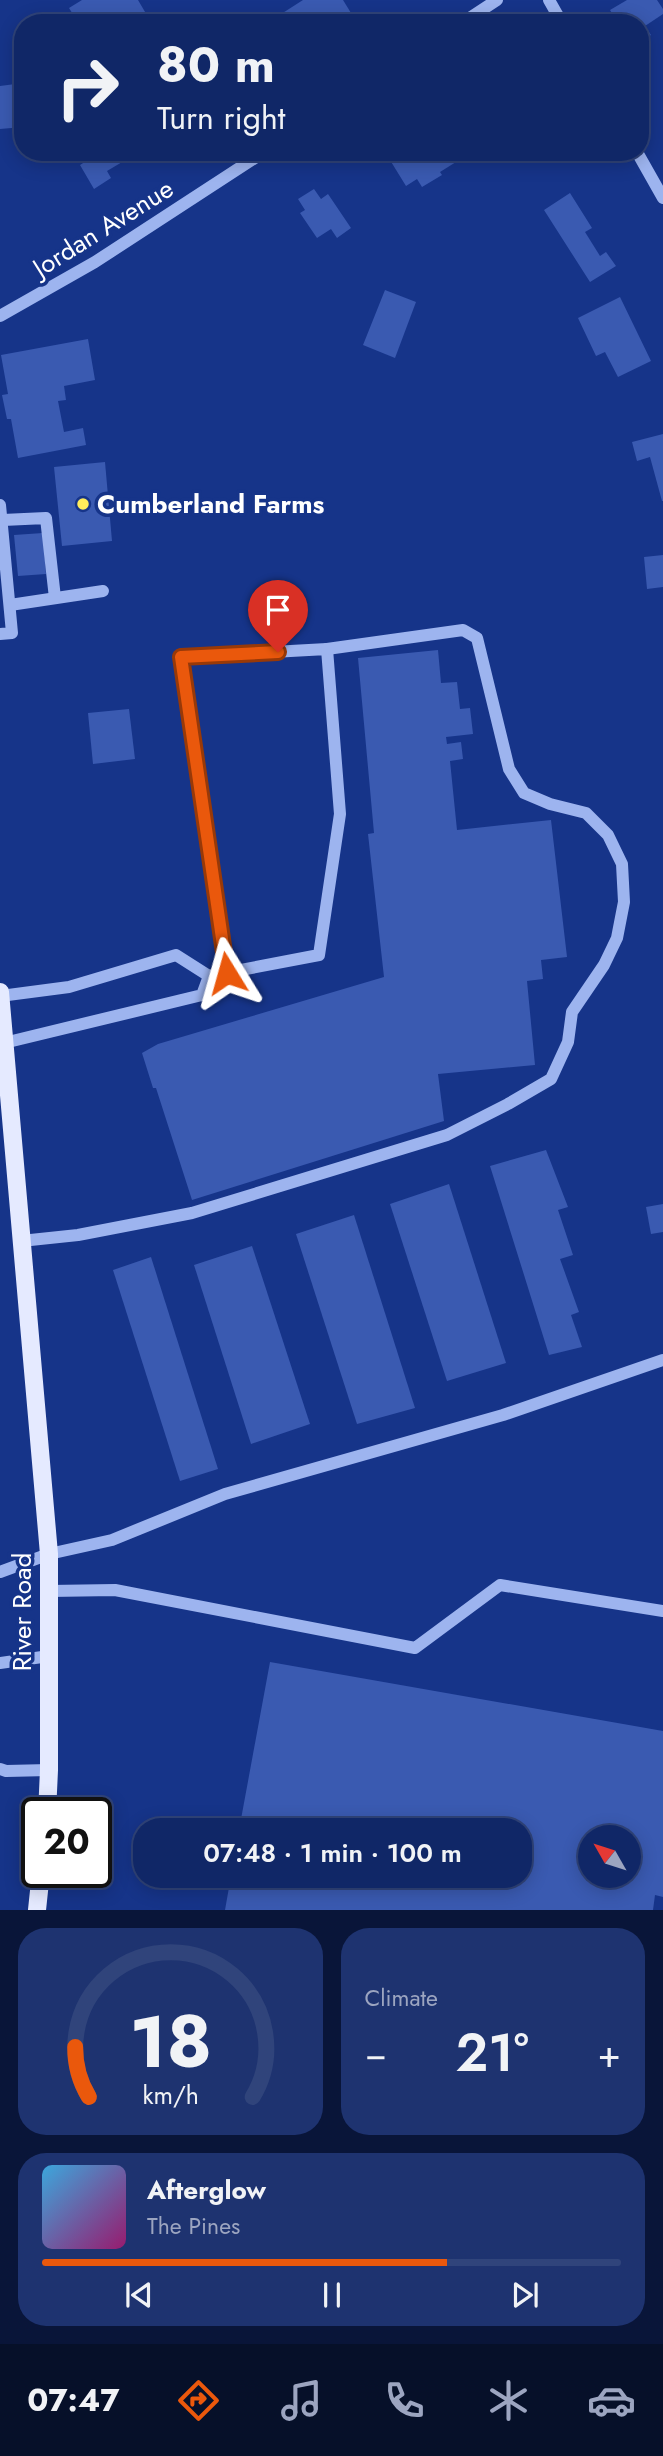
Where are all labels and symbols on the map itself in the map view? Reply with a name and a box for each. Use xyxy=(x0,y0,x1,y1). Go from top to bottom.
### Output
street label: Jordan Avenue xyxy=(23,170,181,288)
place label: Cumberland Farms xyxy=(97,485,325,523)
marker: Cumberland Farms xyxy=(75,496,91,512)
pin xyxy=(248,580,308,652)
position arrow xyxy=(190,936,264,1010)
street label: River Road xyxy=(3,1553,41,1671)
speed limit sign: 20 xyxy=(21,1797,112,1888)
north arrow xyxy=(578,1825,640,1888)

